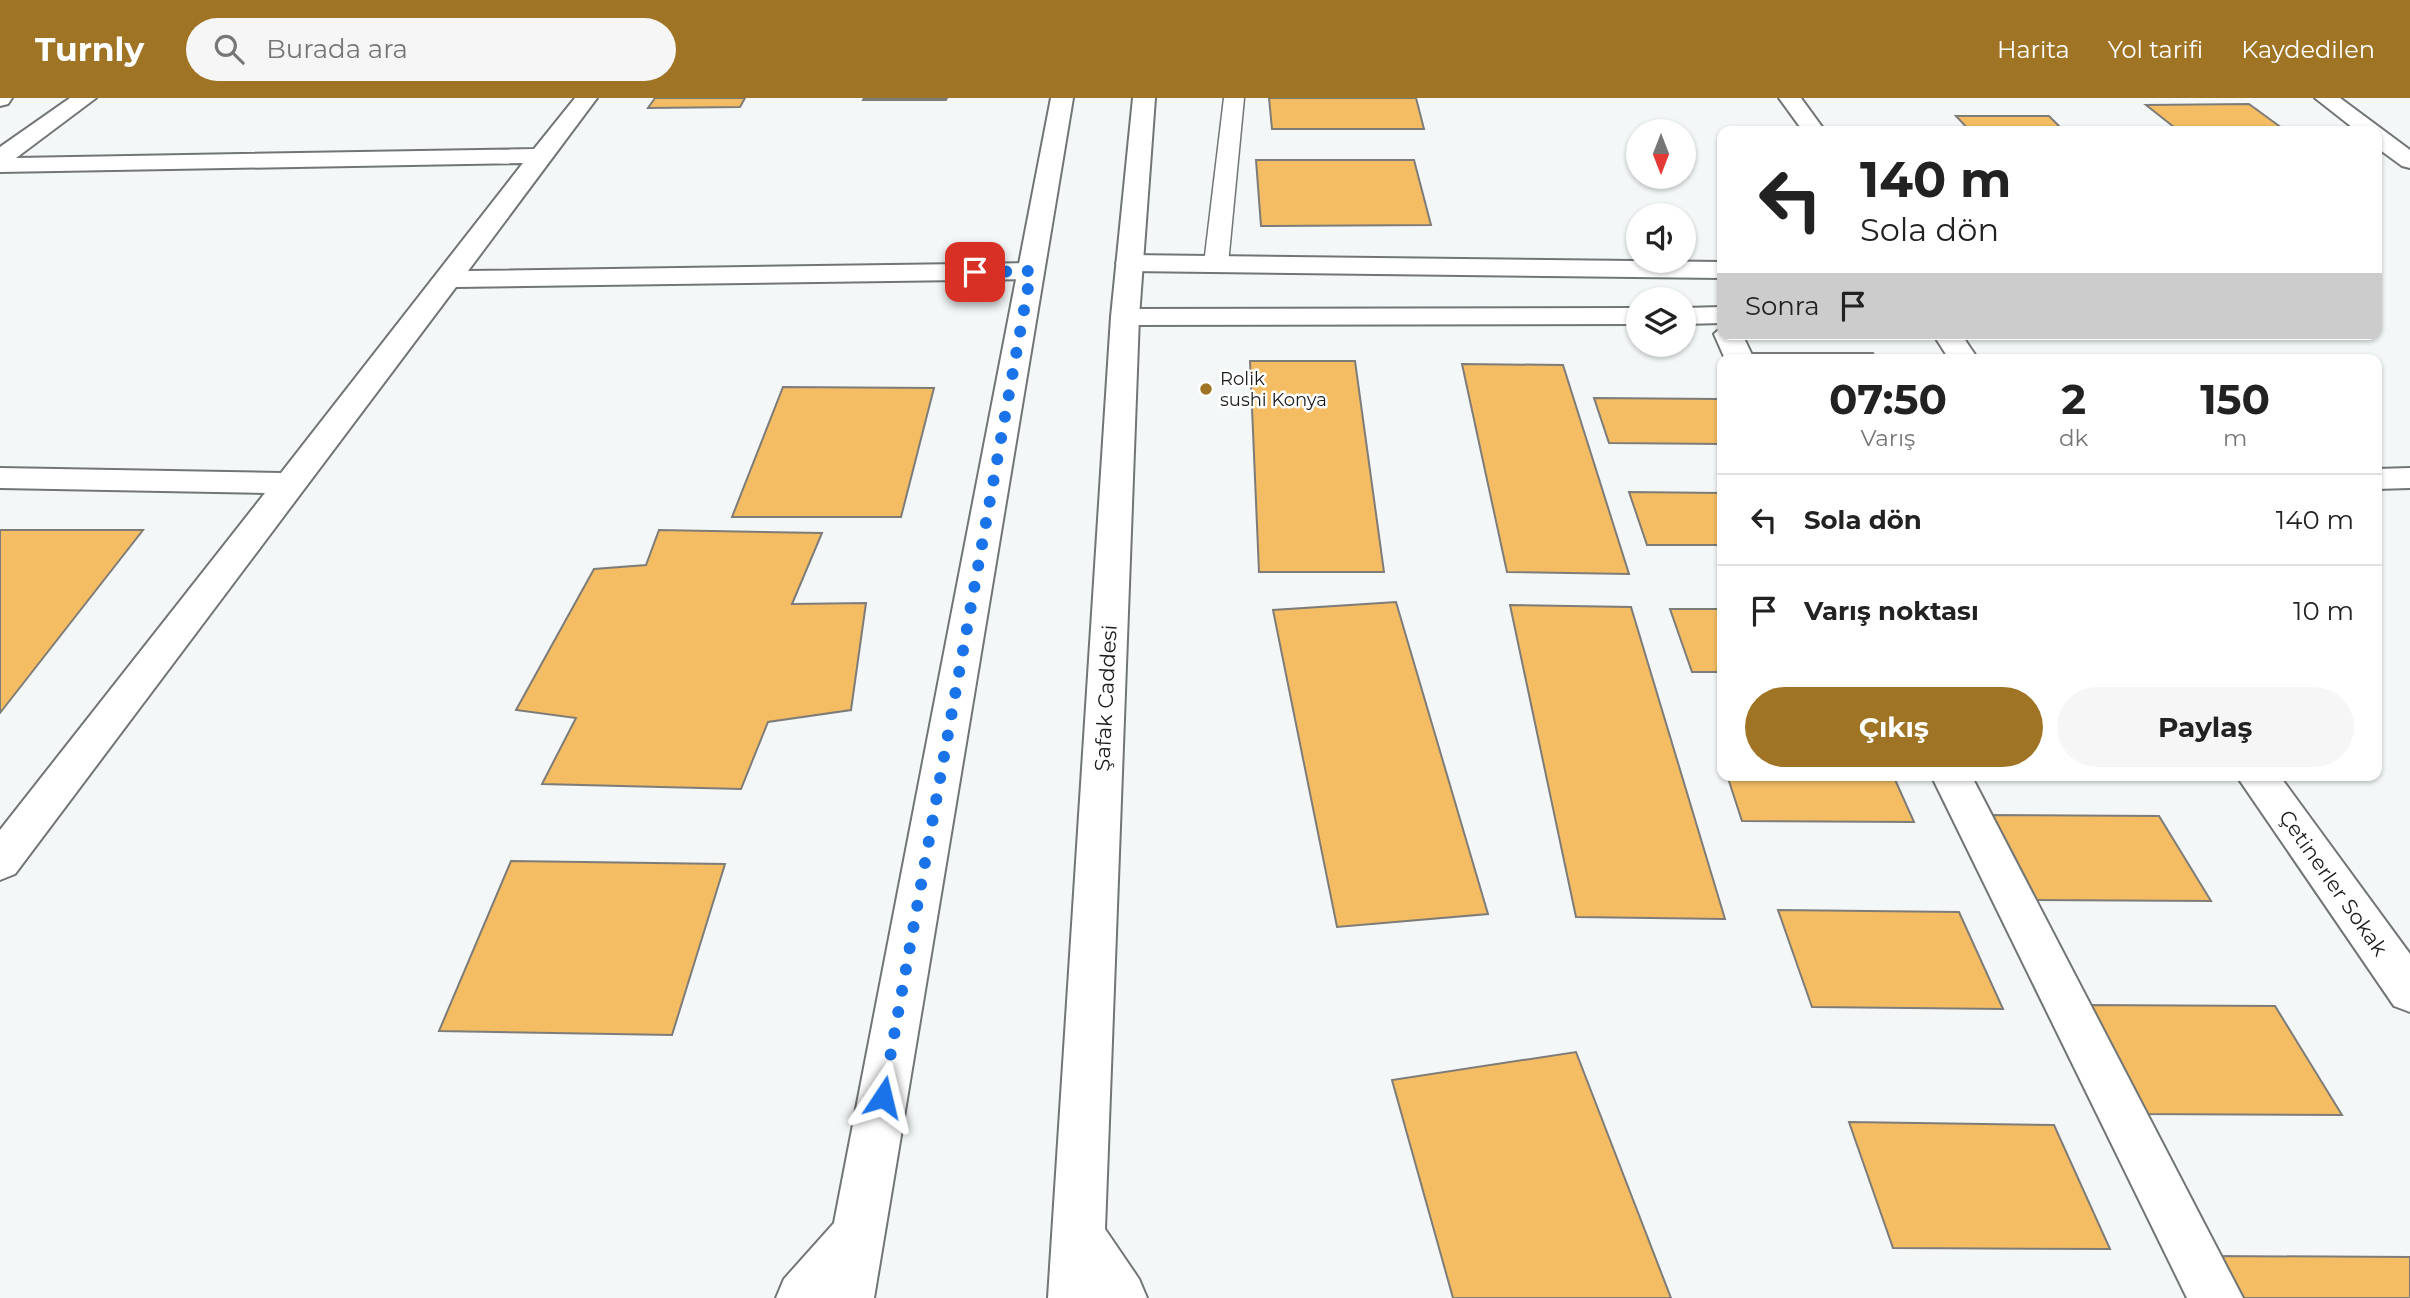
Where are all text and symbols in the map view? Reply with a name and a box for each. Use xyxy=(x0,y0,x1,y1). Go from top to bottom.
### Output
search box xyxy=(186,18,676,81)
text: Turnly xyxy=(35,29,144,69)
icon: search xyxy=(210,30,248,68)
text: Burada ara xyxy=(266,33,408,65)
text: Harita xyxy=(1997,35,2070,64)
text: Yol tarifi xyxy=(2108,35,2203,64)
text: Kaydedilen xyxy=(2241,35,2375,64)
north arrow xyxy=(1626,119,1696,189)
map controls xyxy=(1626,119,1696,357)
text: 140 m xyxy=(1860,150,2012,209)
icon: left xyxy=(1745,154,1836,245)
button: sound xyxy=(1626,203,1696,273)
text: Sola dön xyxy=(1860,210,1999,249)
pin xyxy=(945,242,1005,302)
icon: arrive xyxy=(956,253,994,291)
button: layers xyxy=(1626,287,1696,357)
icon: arrive xyxy=(1834,287,1872,325)
text: Sonra xyxy=(1745,290,1820,322)
place label: Rolik sushi Konya xyxy=(1220,368,1327,411)
text: 07:50 xyxy=(1829,373,1947,425)
text: 2 xyxy=(2061,373,2086,425)
text: 150 xyxy=(2200,373,2270,425)
marker: Rolik sushi Konya xyxy=(1198,381,1214,397)
text: Varış xyxy=(1861,424,1915,452)
text: dk xyxy=(2059,424,2088,452)
text: m xyxy=(2223,424,2247,452)
icon: left xyxy=(1745,501,1783,539)
text: Sola dön xyxy=(1804,504,1922,536)
text: 140 m xyxy=(2276,504,2354,536)
icon: arrive xyxy=(1745,592,1783,630)
text: Varış noktası xyxy=(1804,595,1979,627)
text: 10 m xyxy=(2293,595,2354,627)
street label: Şafak Caddesi xyxy=(1089,624,1122,772)
button: Çıkış xyxy=(1745,687,2043,767)
button: Paylaş xyxy=(2057,687,2354,767)
street label: Çetinerler Sokak xyxy=(2274,805,2393,961)
position arrow xyxy=(846,1060,920,1134)

